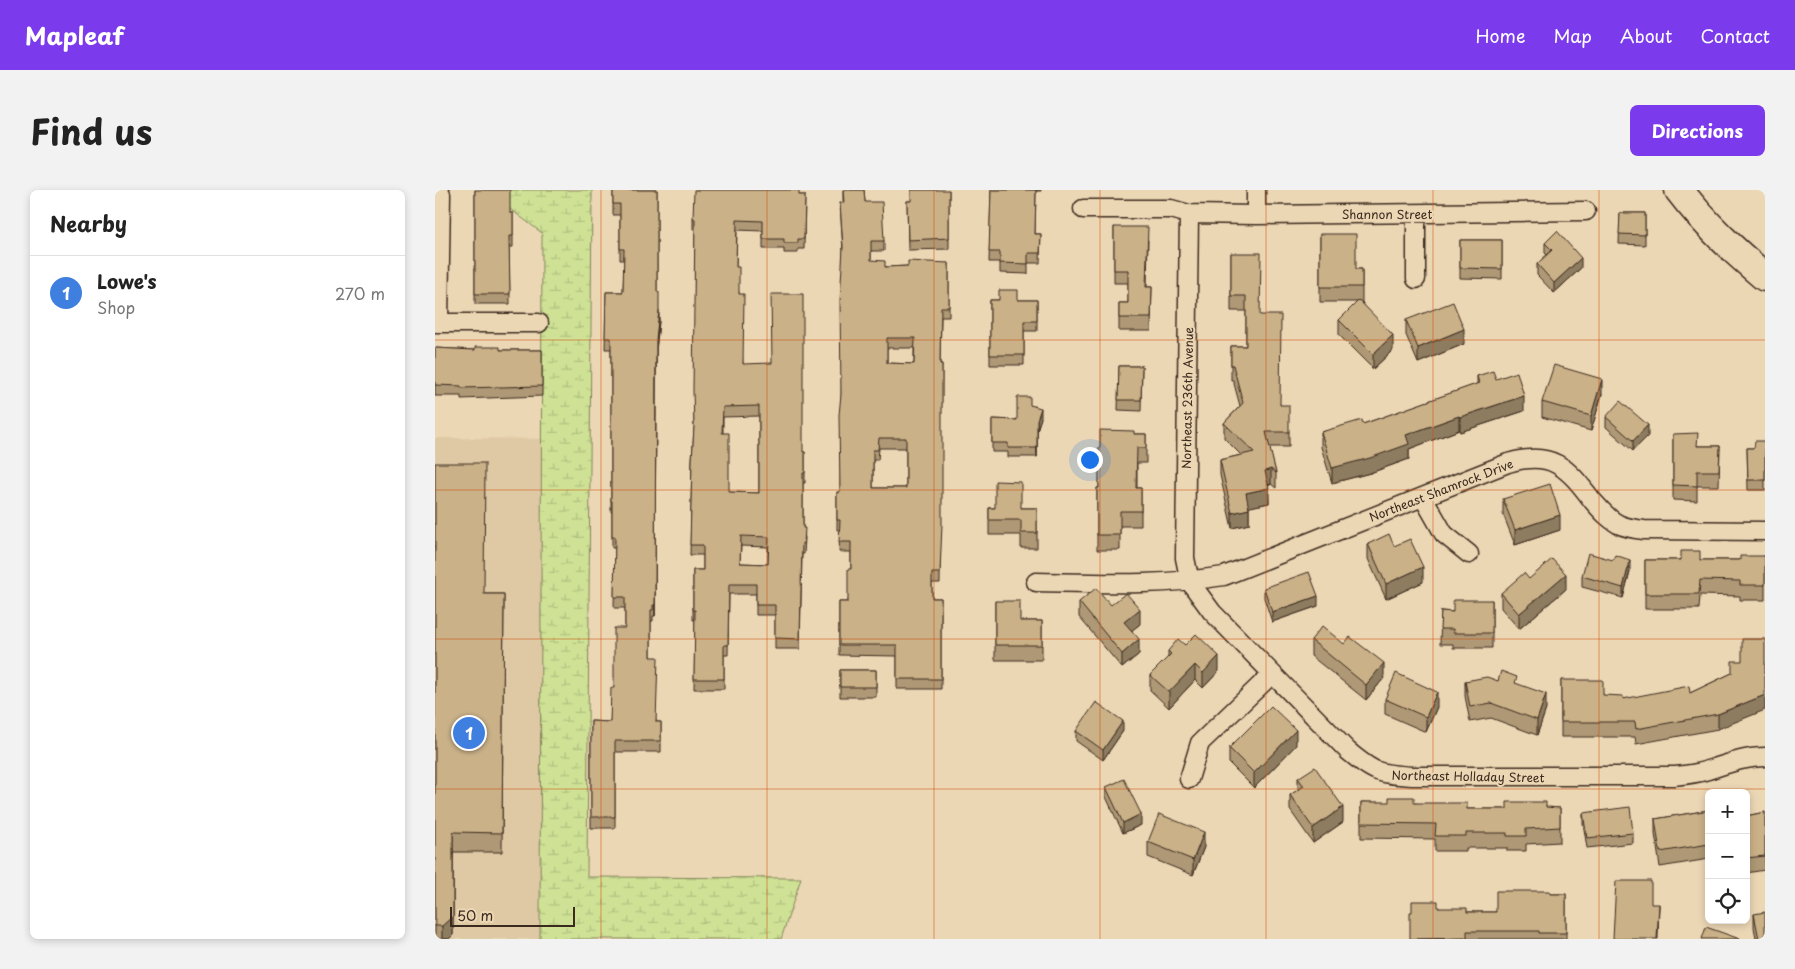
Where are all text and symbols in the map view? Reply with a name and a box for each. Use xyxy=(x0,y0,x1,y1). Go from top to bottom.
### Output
text: Mapleaf xyxy=(25,17,124,53)
text: Home xyxy=(1475,22,1525,49)
text: Map xyxy=(1553,22,1592,49)
text: About xyxy=(1620,22,1672,49)
text: Contact xyxy=(1700,22,1770,49)
text: Find us xyxy=(30,104,152,157)
button: Directions xyxy=(1630,105,1765,156)
street label: Shannon Street xyxy=(1342,205,1432,223)
text: Nearby xyxy=(50,207,127,239)
text: Lowe's xyxy=(97,267,157,295)
text: 1 xyxy=(62,281,70,305)
text: 270 m xyxy=(335,281,385,305)
text: Shop xyxy=(97,295,135,319)
street label: Northeast 236th Avenue xyxy=(1177,326,1197,469)
your location xyxy=(1077,447,1103,473)
street label: Northeast Shamrock Drive xyxy=(1366,454,1516,526)
pin: 1 xyxy=(453,714,485,752)
street label: Northeast Holladay Street xyxy=(1391,766,1545,786)
map controls xyxy=(1705,789,1750,924)
button: + xyxy=(1705,789,1750,834)
button: − xyxy=(1705,834,1750,879)
button: locate xyxy=(1705,879,1750,924)
scale bar xyxy=(450,904,575,927)
text: 50 m xyxy=(457,905,493,926)

